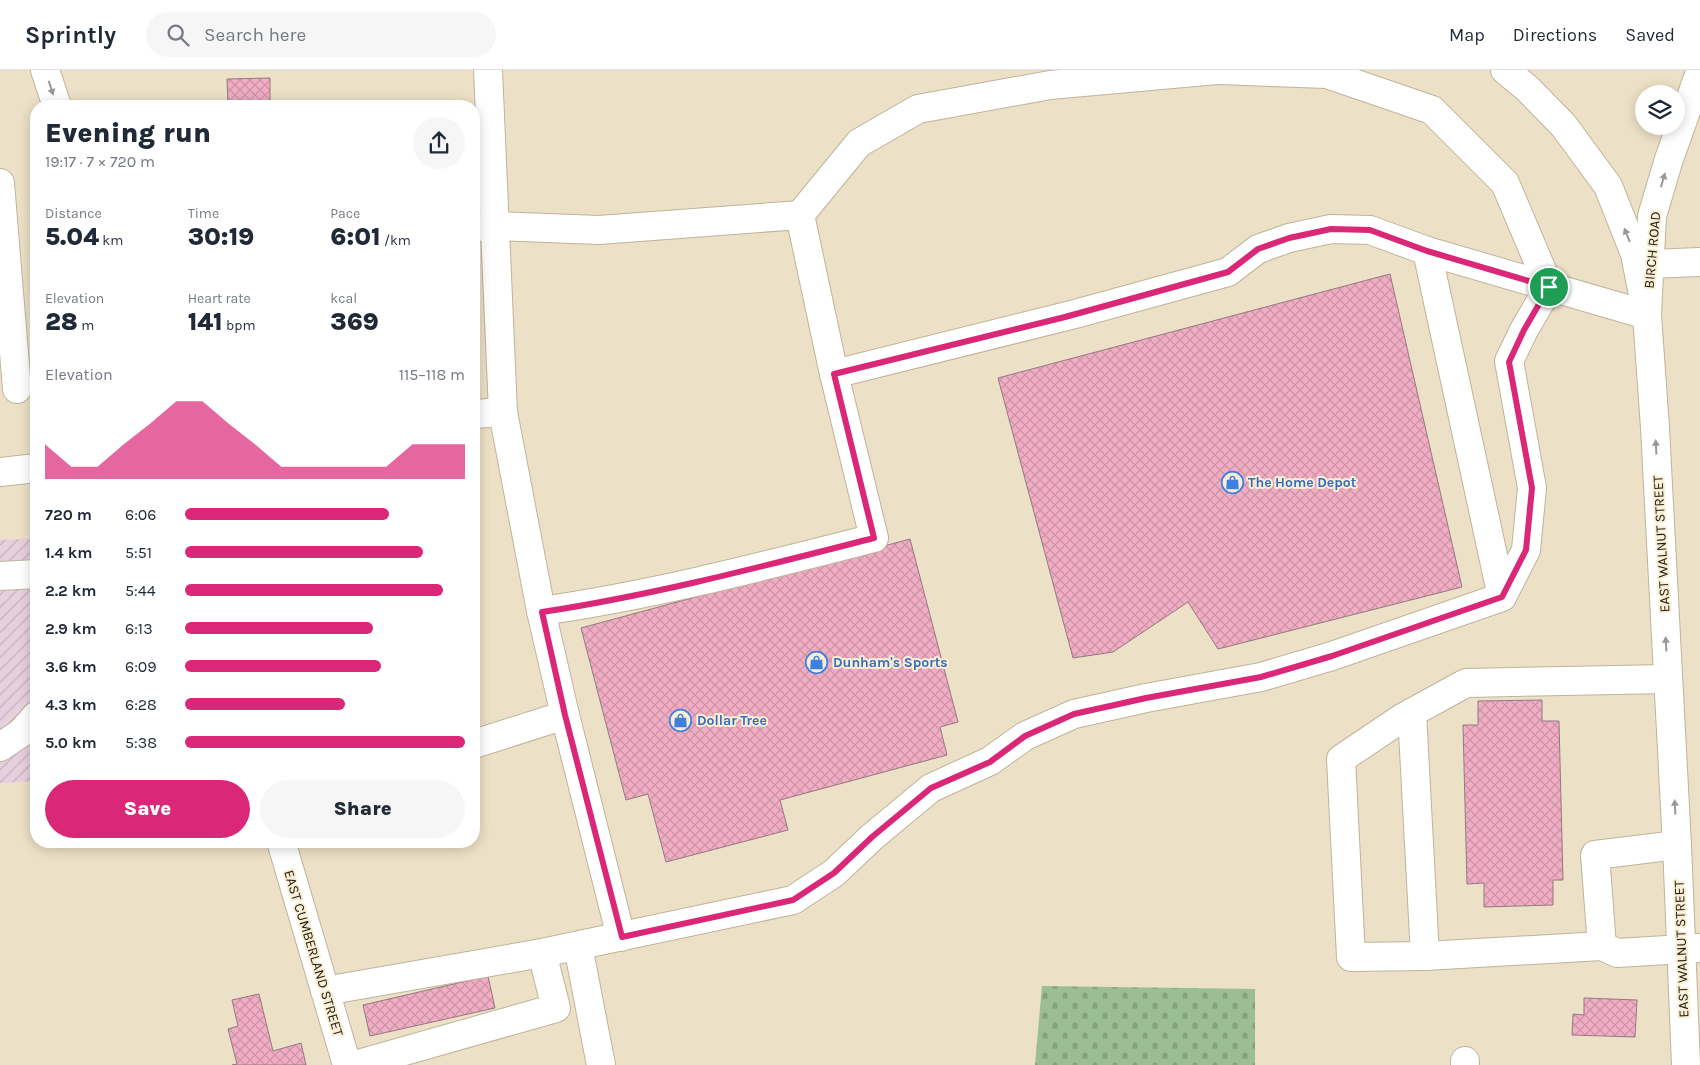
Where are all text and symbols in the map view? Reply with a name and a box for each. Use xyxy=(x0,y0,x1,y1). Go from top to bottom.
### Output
search box xyxy=(146,12,496,57)
text: Sprintly xyxy=(25,21,116,49)
icon: search xyxy=(164,21,192,49)
text: Search here xyxy=(204,24,306,46)
text: Map xyxy=(1449,24,1485,46)
text: Directions xyxy=(1513,24,1597,46)
text: Saved xyxy=(1625,24,1675,46)
one-way arrow xyxy=(47,81,55,96)
map controls xyxy=(1635,85,1685,135)
button: layers xyxy=(1635,85,1685,135)
text: Evening run xyxy=(45,116,211,149)
button: share xyxy=(413,117,465,169)
text: 19:17 · 7 × 720 m xyxy=(45,152,155,171)
one-way arrow xyxy=(1659,173,1667,188)
text: Distance xyxy=(45,205,102,222)
text: Time xyxy=(188,205,219,222)
text: Pace xyxy=(330,205,360,222)
street label: BIRCH ROAD xyxy=(1641,211,1664,289)
text: 5.04 xyxy=(45,222,99,251)
text: 30:19 xyxy=(188,222,254,251)
text: 6:01 xyxy=(330,222,381,251)
one-way arrow xyxy=(1623,228,1631,242)
text: km xyxy=(99,232,123,249)
text: /km xyxy=(381,232,411,249)
pin xyxy=(1528,266,1570,308)
icon: arrive xyxy=(1535,273,1563,301)
text: Elevation xyxy=(45,290,104,307)
text: Heart rate xyxy=(188,290,251,307)
text: kcal xyxy=(330,290,357,307)
text: 28 xyxy=(45,307,78,336)
text: 141 xyxy=(188,307,223,336)
text: 369 xyxy=(330,307,379,336)
text: m xyxy=(78,317,94,334)
text: bpm xyxy=(223,317,256,334)
text: Elevation xyxy=(45,365,113,384)
text: 115–118 m xyxy=(399,365,465,384)
one-way arrow xyxy=(1651,439,1659,455)
shop icon: The Home Depot xyxy=(1220,470,1244,494)
place label: The Home Depot xyxy=(1248,474,1357,491)
street label: EAST WALNUT STREET xyxy=(1649,475,1674,613)
text: 720 m xyxy=(45,505,92,524)
text: 6:06 xyxy=(125,505,157,524)
text: 1.4 km xyxy=(45,543,92,562)
text: 5:51 xyxy=(125,543,152,562)
text: 2.2 km xyxy=(45,581,97,600)
text: 5:44 xyxy=(125,581,156,600)
text: 2.9 km xyxy=(45,619,97,638)
text: 6:13 xyxy=(125,619,153,638)
one-way arrow xyxy=(1662,636,1670,652)
shop icon: Dunham's Sports xyxy=(805,650,829,674)
place label: Dunham's Sports xyxy=(833,654,948,671)
text: 3.6 km xyxy=(45,657,97,676)
text: 6:09 xyxy=(125,657,157,676)
text: 4.3 km xyxy=(45,695,97,714)
text: 6:28 xyxy=(125,695,157,714)
shop icon: Dollar Tree xyxy=(669,708,693,732)
place label: Dollar Tree xyxy=(697,712,767,729)
text: 5.0 km xyxy=(45,733,97,752)
text: 5:38 xyxy=(125,733,157,752)
button: Save xyxy=(45,780,250,838)
button: Share xyxy=(260,780,465,838)
one-way arrow xyxy=(1670,798,1678,814)
street label: EAST CUMBERLAND STREET xyxy=(280,868,347,1038)
street label: EAST WALNUT STREET xyxy=(1671,880,1692,1018)

